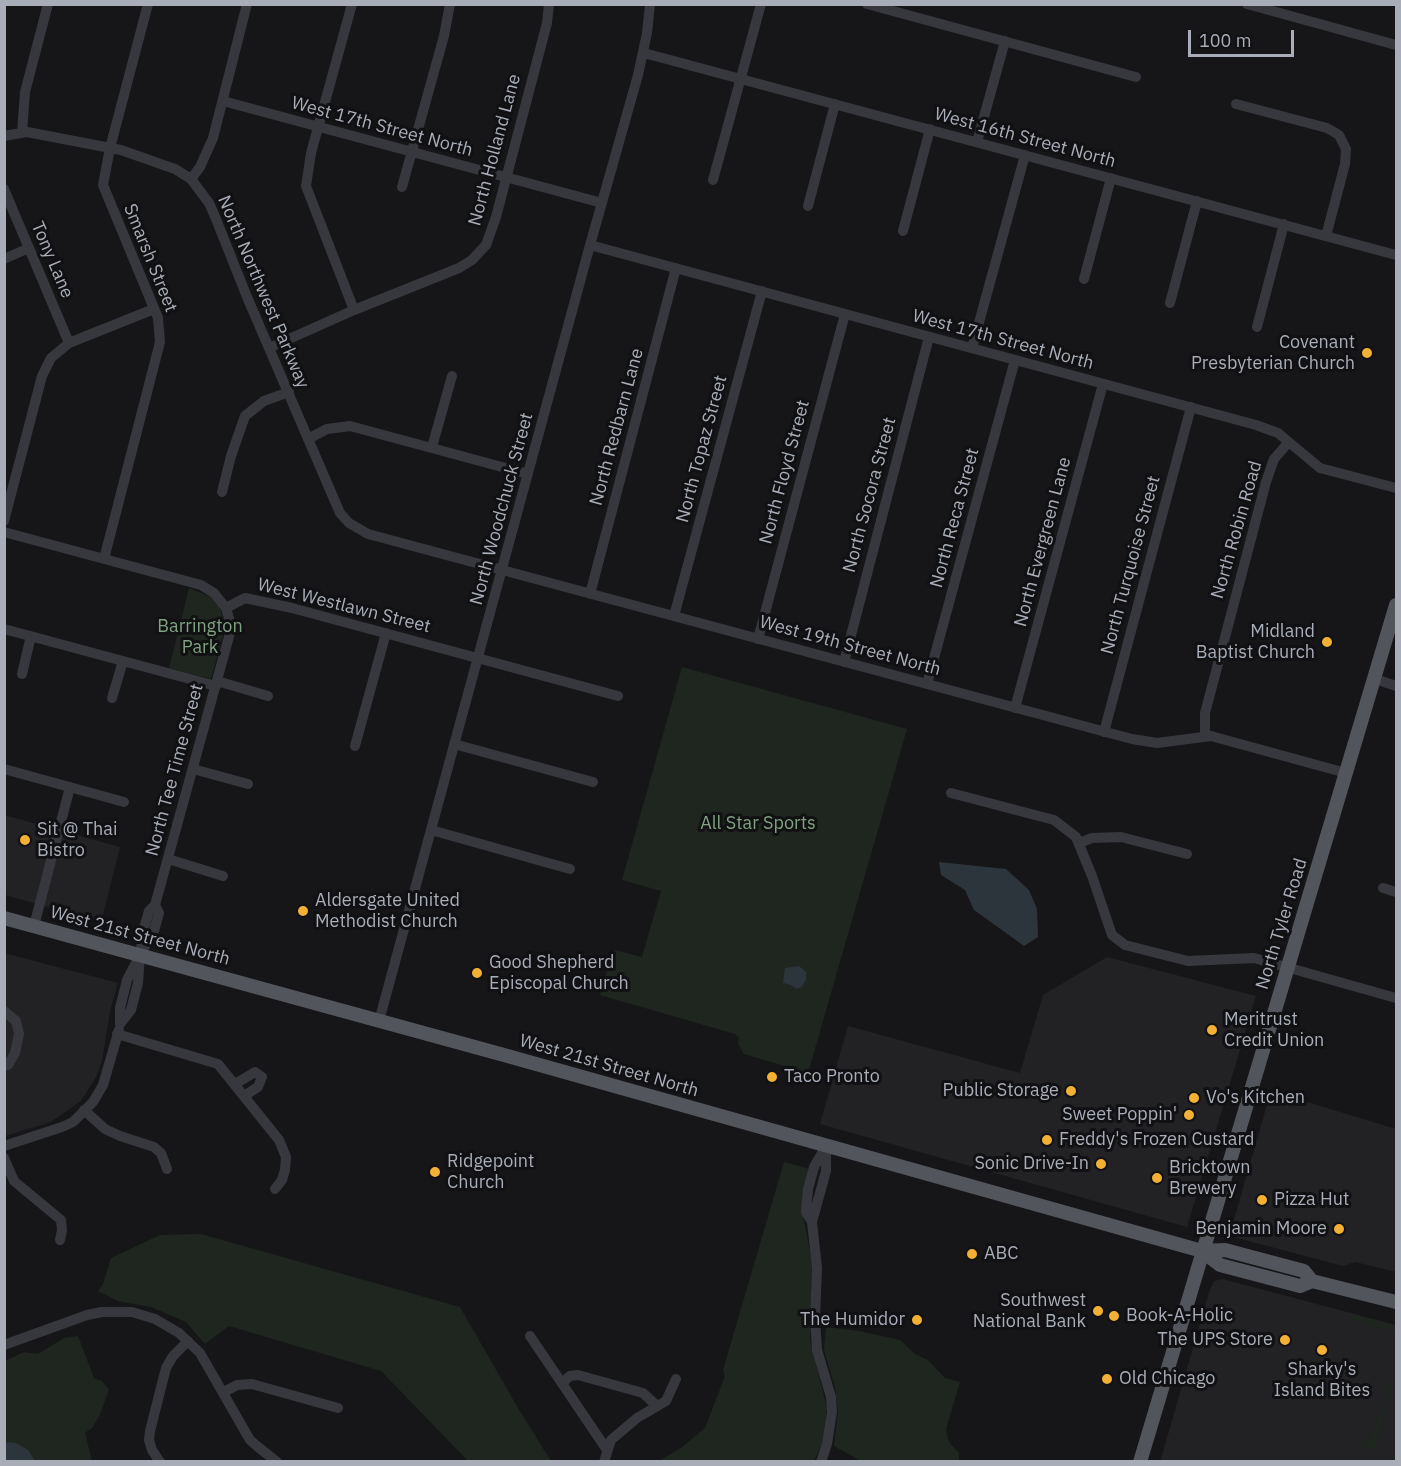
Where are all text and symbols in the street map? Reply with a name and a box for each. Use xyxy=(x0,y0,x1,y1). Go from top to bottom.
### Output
scale bar xyxy=(1191,18,1298,56)
text: 100 m xyxy=(1199,29,1251,52)
street label: North Holland Lane xyxy=(464,72,526,228)
street label: West 17th Street North xyxy=(289,92,475,162)
street label: West 16th Street North xyxy=(932,103,1118,173)
street label: North Northwest Parkway xyxy=(212,192,314,392)
street label: Smarsh Street xyxy=(118,201,182,315)
street label: Tony Lane xyxy=(26,218,78,302)
street label: West 17th Street North xyxy=(910,305,1096,375)
place label: Covenant Presbyterian Church xyxy=(1191,332,1355,374)
street label: North Redbarn Lane xyxy=(586,346,648,508)
marker: Covenant Presbyterian Church xyxy=(1360,346,1374,360)
street label: North Topaz Street xyxy=(672,373,732,525)
street label: North Floyd Street xyxy=(755,398,815,546)
street label: North Woodchuck Street xyxy=(466,410,538,608)
street label: North Socora Street xyxy=(839,415,901,575)
street label: North Reca Street xyxy=(926,446,984,590)
street label: North Evergreen Lane xyxy=(1010,455,1076,629)
street label: North Robin Road xyxy=(1207,459,1267,601)
street label: North Turquoise Street xyxy=(1097,473,1165,657)
street label: West Westlawn Street xyxy=(255,574,433,638)
street label: West 19th Street North xyxy=(757,611,943,681)
park label: Barrington Park xyxy=(157,616,243,658)
place label: Midland Baptist Church xyxy=(1196,621,1315,664)
marker: Midland Baptist Church xyxy=(1320,635,1334,649)
street label: North Tee Time Street xyxy=(142,682,208,858)
park label: All Star Sports xyxy=(700,813,816,835)
place label: Sit @ Thai Bistro xyxy=(37,819,117,862)
marker: Sit @ Thai Bistro xyxy=(18,833,32,847)
street label: North Tyler Road xyxy=(1252,856,1312,992)
place label: Aldersgate United Methodist Church xyxy=(315,890,460,932)
street label: West 21st Street North xyxy=(48,902,232,970)
marker: Aldersgate United Methodist Church xyxy=(296,904,310,918)
place label: Good Shepherd Episcopal Church xyxy=(489,952,629,994)
marker: Good Shepherd Episcopal Church xyxy=(470,966,484,980)
place label: Meritrust Credit Union xyxy=(1224,1009,1324,1052)
marker: Meritrust Credit Union xyxy=(1205,1023,1219,1037)
street label: West 21st Street North xyxy=(517,1030,701,1102)
place label: Taco Pronto xyxy=(784,1066,880,1088)
marker: Taco Pronto xyxy=(765,1070,779,1084)
place label: Public Storage xyxy=(943,1080,1059,1102)
marker: Public Storage xyxy=(1064,1084,1078,1098)
place label: Vo's Kitchen xyxy=(1206,1087,1305,1109)
marker: Vo's Kitchen xyxy=(1187,1091,1201,1105)
place label: Sweet Poppin' xyxy=(1062,1104,1177,1126)
marker: Sweet Poppin' xyxy=(1182,1108,1196,1122)
place label: Freddy's Frozen Custard xyxy=(1059,1129,1254,1151)
marker: Freddy's Frozen Custard xyxy=(1040,1133,1054,1147)
place label: Ridgepoint Church xyxy=(447,1151,534,1194)
place label: Sonic Drive-In xyxy=(974,1153,1089,1175)
marker: Sonic Drive-In xyxy=(1094,1157,1108,1171)
place label: Bricktown Brewery xyxy=(1169,1157,1251,1200)
marker: Ridgepoint Church xyxy=(428,1165,442,1179)
marker: Bricktown Brewery xyxy=(1150,1171,1164,1185)
place label: Pizza Hut xyxy=(1274,1189,1349,1211)
marker: Pizza Hut xyxy=(1255,1193,1269,1207)
place label: Benjamin Moore xyxy=(1195,1218,1327,1240)
marker: Benjamin Moore xyxy=(1332,1222,1346,1236)
place label: ABC xyxy=(984,1243,1018,1265)
marker: ABC xyxy=(965,1247,979,1261)
place label: Southwest National Bank xyxy=(973,1290,1086,1332)
marker: Southwest National Bank xyxy=(1091,1304,1105,1318)
place label: Book-A-Holic xyxy=(1126,1305,1233,1327)
place label: The Humidor xyxy=(800,1309,905,1331)
marker: Book-A-Holic xyxy=(1107,1309,1121,1323)
marker: The Humidor xyxy=(910,1313,924,1327)
place label: The UPS Store xyxy=(1157,1329,1273,1351)
marker: The UPS Store xyxy=(1278,1333,1292,1347)
marker: Sharky's Island Bites xyxy=(1315,1343,1329,1357)
place label: Sharky's Island Bites xyxy=(1274,1359,1370,1402)
place label: Old Chicago xyxy=(1119,1368,1215,1390)
marker: Old Chicago xyxy=(1100,1372,1114,1386)

